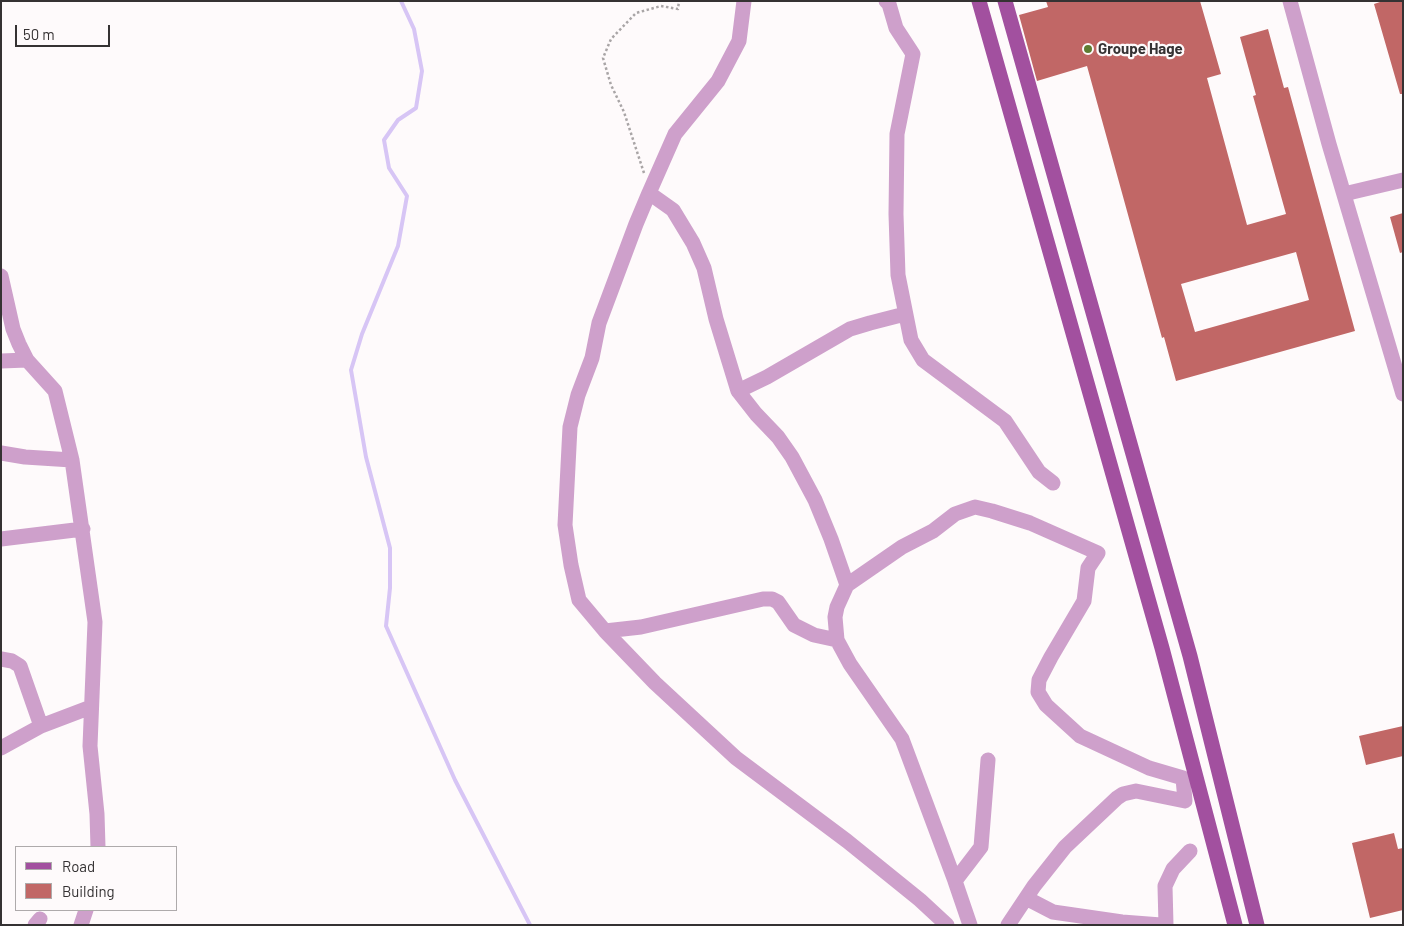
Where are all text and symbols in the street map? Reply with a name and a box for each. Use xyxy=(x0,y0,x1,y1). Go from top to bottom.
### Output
scale bar xyxy=(18,15,112,47)
text: 50 m xyxy=(23,25,55,43)
place label: Groupe Hage xyxy=(1098,40,1183,58)
marker: Groupe Hage xyxy=(1082,43,1094,55)
legend xyxy=(15,846,178,911)
text: Road xyxy=(62,857,95,875)
text: Building xyxy=(62,882,115,900)

